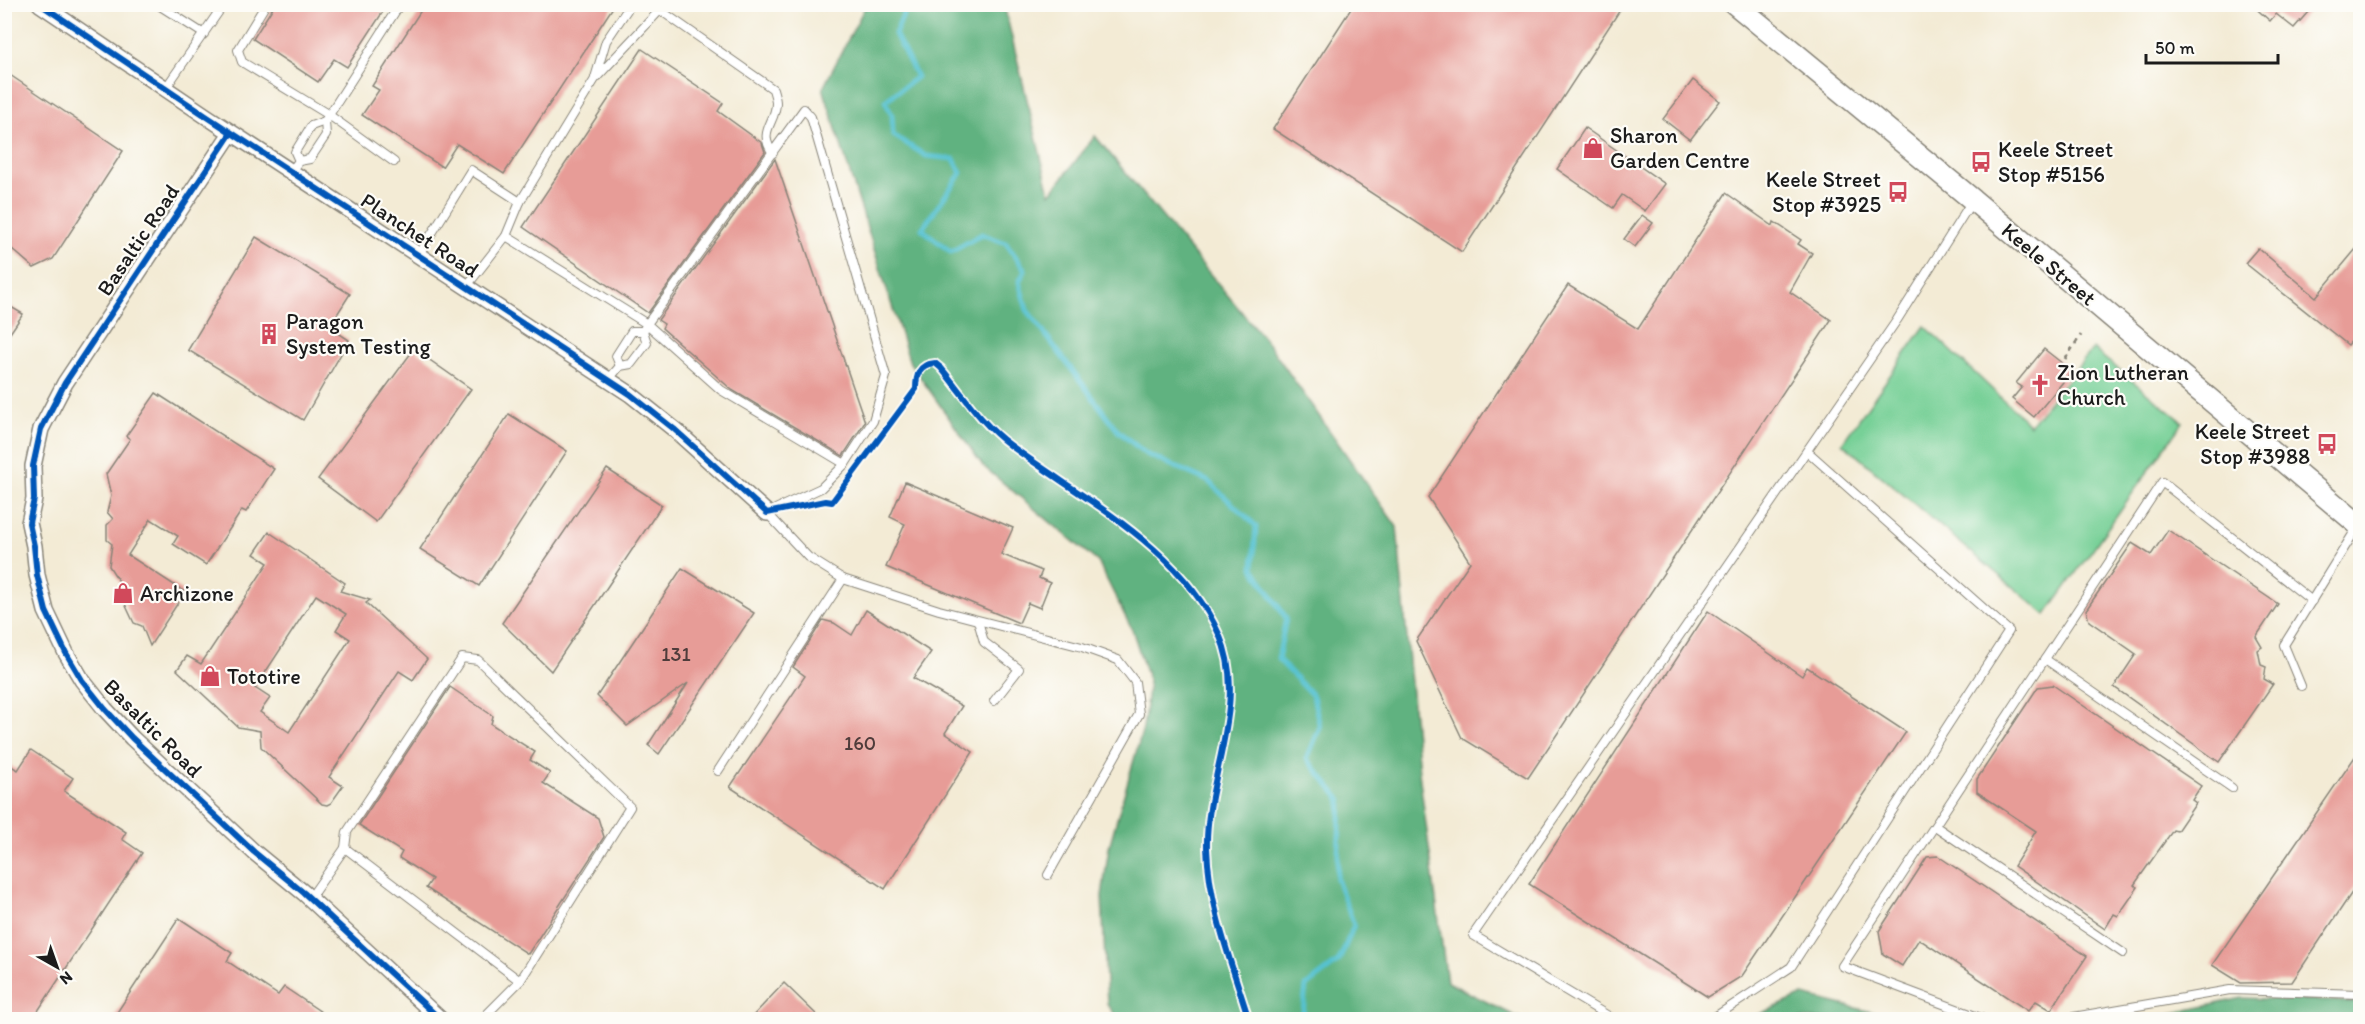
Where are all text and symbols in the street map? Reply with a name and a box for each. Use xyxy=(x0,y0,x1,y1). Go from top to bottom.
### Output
scale bar xyxy=(2146,27,2278,65)
text: 50 m xyxy=(2155,37,2195,59)
place label: Sharon Garden Centre xyxy=(1610,122,1750,174)
shop icon: Sharon Garden Centre xyxy=(1581,136,1605,160)
place label: Keele Street Stop #5156 xyxy=(1998,136,2113,188)
bus stop icon: Keele Street Stop #5156 xyxy=(1969,150,1993,174)
place label: Keele Street Stop #3925 xyxy=(1766,166,1881,218)
street label: Basaltic Road xyxy=(91,179,185,301)
bus stop icon: Keele Street Stop #3925 xyxy=(1886,180,1910,204)
street label: Planchet Road xyxy=(356,187,484,283)
street label: Keele Street xyxy=(1996,217,2102,311)
place label: Paragon System Testing xyxy=(286,308,431,360)
building icon: Paragon System Testing xyxy=(257,322,281,346)
place label: Zion Lutheran Church xyxy=(2057,359,2189,411)
church icon: Zion Lutheran Church xyxy=(2028,373,2052,397)
place label: Keele Street Stop #3988 xyxy=(2195,418,2310,470)
bus stop icon: Keele Street Stop #3988 xyxy=(2315,432,2339,456)
place label: Archizone xyxy=(140,580,234,607)
shop icon: Archizone xyxy=(111,581,135,605)
house number: 131 xyxy=(661,642,691,666)
place label: Tototire xyxy=(227,663,301,690)
shop icon: Tototire xyxy=(198,664,222,688)
street label: Basaltic Road xyxy=(98,673,208,783)
house number: 160 xyxy=(844,731,876,755)
north arrow xyxy=(27,937,87,997)
text: N xyxy=(56,967,77,989)

